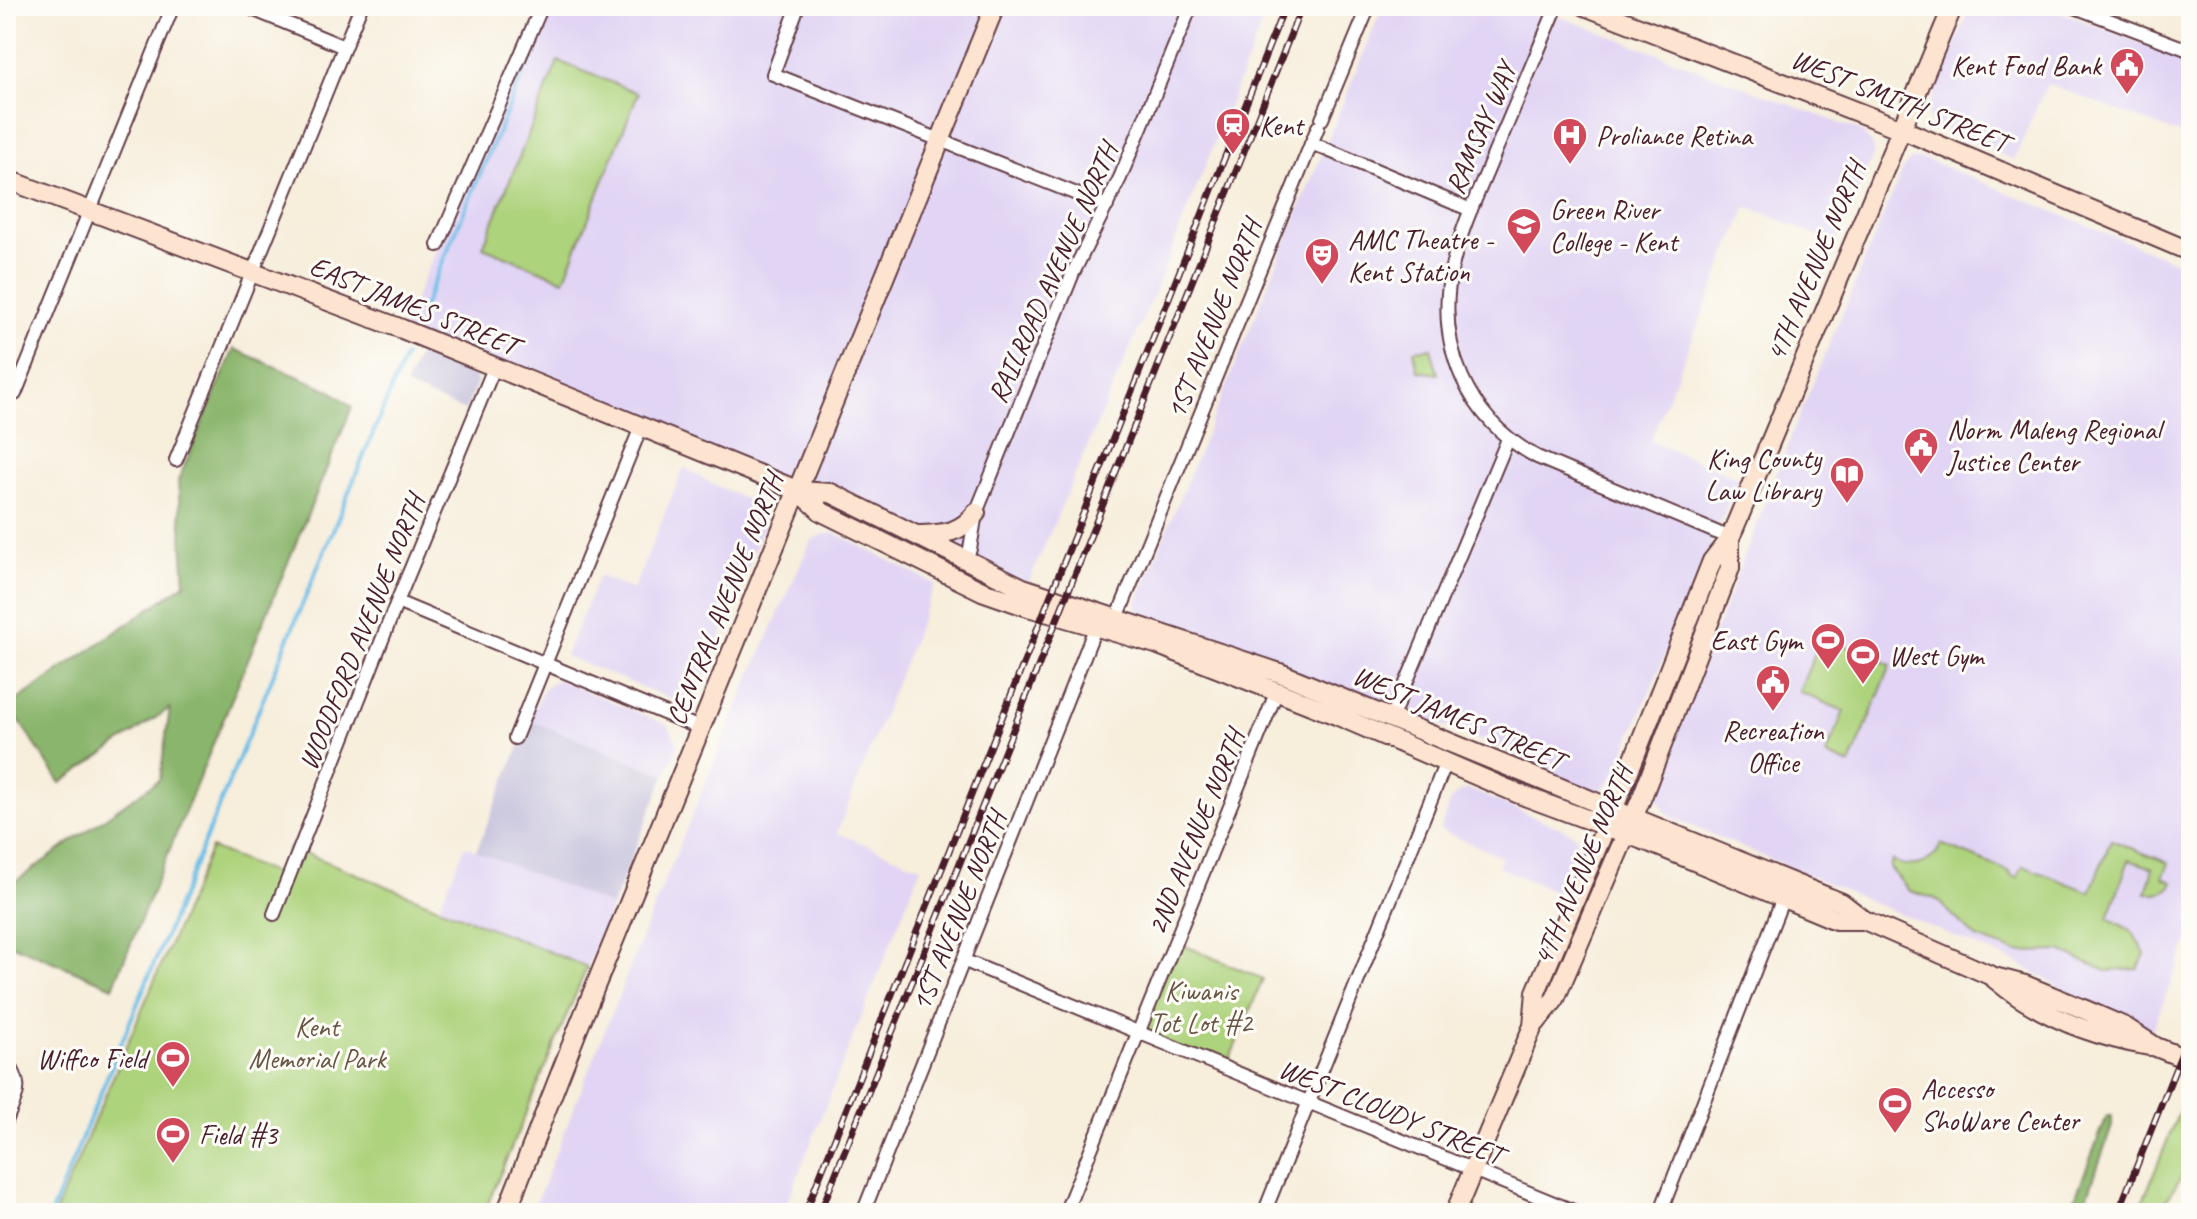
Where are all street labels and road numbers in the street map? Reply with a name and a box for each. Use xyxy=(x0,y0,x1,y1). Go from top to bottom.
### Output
street label: WEST SMITH STREET xyxy=(1786,41,2020,163)
street label: RAMSAY WAY xyxy=(1437,53,1525,199)
street label: RAILROAD AVENUE NORTH xyxy=(979,134,1127,408)
street label: 4TH AVENUE NORTH xyxy=(1758,152,1875,366)
street label: 1ST AVENUE NORTH xyxy=(1158,211,1271,424)
street label: EAST JAMES STREET xyxy=(305,248,530,366)
street label: CENTRAL AVENUE NORTH xyxy=(658,465,792,730)
street label: WOODFORD AVENUE NORTH xyxy=(290,486,434,775)
street label: WEST JAMES STREET xyxy=(1348,657,1575,780)
street label: 2ND AVENUE NORTH xyxy=(1139,721,1254,940)
street label: 4TH AVENUE NORTH xyxy=(1525,756,1642,970)
street label: 1ST AVENUE NORTH xyxy=(903,803,1016,1016)
street label: WEST CLOUDY STREET xyxy=(1274,1051,1514,1175)

